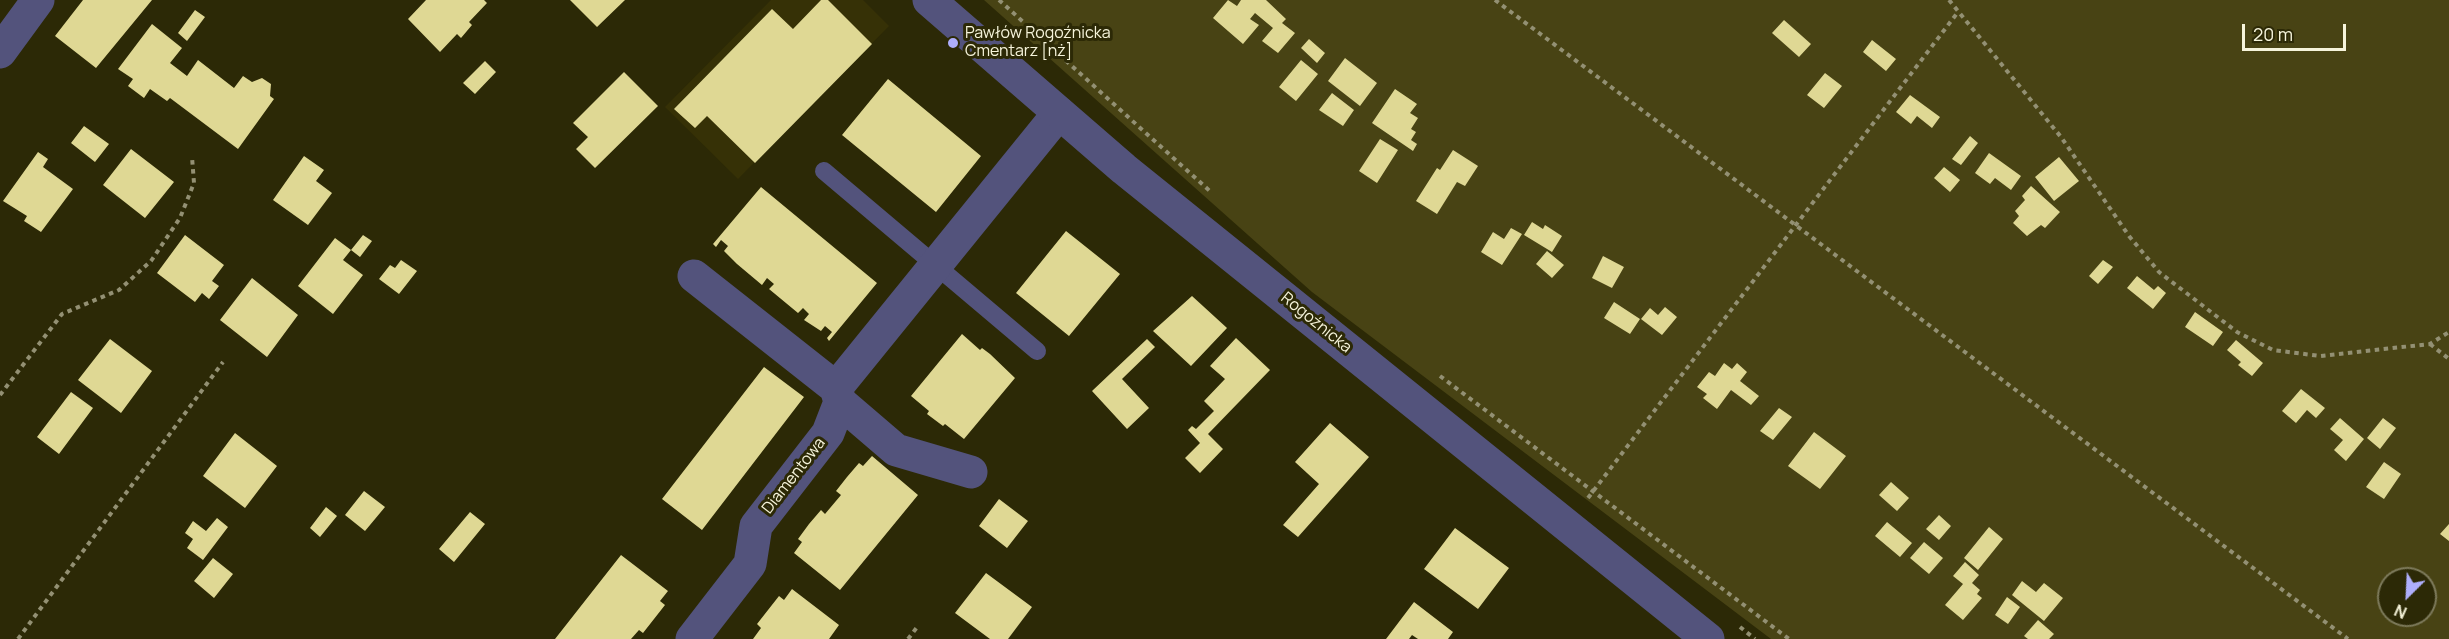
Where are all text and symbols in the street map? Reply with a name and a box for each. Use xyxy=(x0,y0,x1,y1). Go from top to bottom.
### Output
scale bar xyxy=(2245,12,2348,50)
text: 20 m xyxy=(2253,22,2293,46)
place label: Pawłów Rogoźnicka Cmentarz [nż] xyxy=(965,24,1111,62)
marker: Pawłów Rogoźnicka Cmentarz [nż] xyxy=(946,36,960,50)
street label: Rogoźnicka xyxy=(1277,289,1355,357)
street label: Diamentowa xyxy=(758,434,830,518)
north arrow xyxy=(2377,567,2437,627)
text: N xyxy=(2391,599,2410,624)

